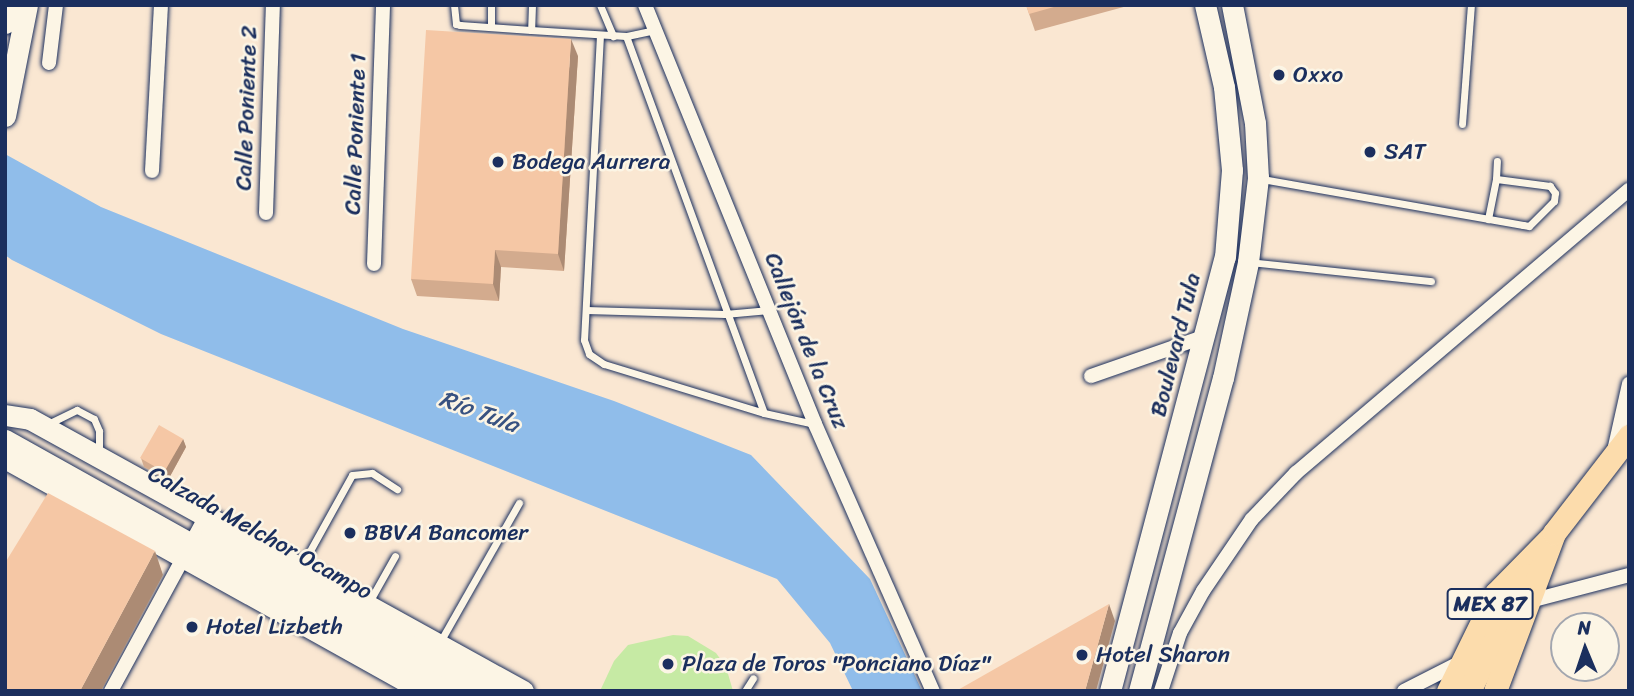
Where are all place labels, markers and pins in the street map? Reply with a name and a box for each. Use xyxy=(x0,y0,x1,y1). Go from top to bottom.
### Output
place label: Oxxo xyxy=(1293,61,1343,89)
marker: Oxxo xyxy=(1271,67,1287,83)
place label: SAT xyxy=(1384,138,1426,166)
marker: SAT xyxy=(1362,144,1378,160)
place label: Bodega Aurrera xyxy=(512,148,670,176)
marker: Bodega Aurrera xyxy=(490,154,506,170)
place label: BBVA Bancomer xyxy=(364,519,528,547)
marker: BBVA Bancomer xyxy=(342,525,358,541)
place label: Hotel Lizbeth xyxy=(206,613,342,641)
marker: Hotel Lizbeth xyxy=(184,619,200,635)
place label: Hotel Sharon xyxy=(1096,641,1230,669)
marker: Hotel Sharon xyxy=(1074,647,1090,663)
place label: Plaza de Toros "Ponciano Díaz" xyxy=(682,650,992,678)
marker: Plaza de Toros "Ponciano Díaz" xyxy=(660,656,676,672)

